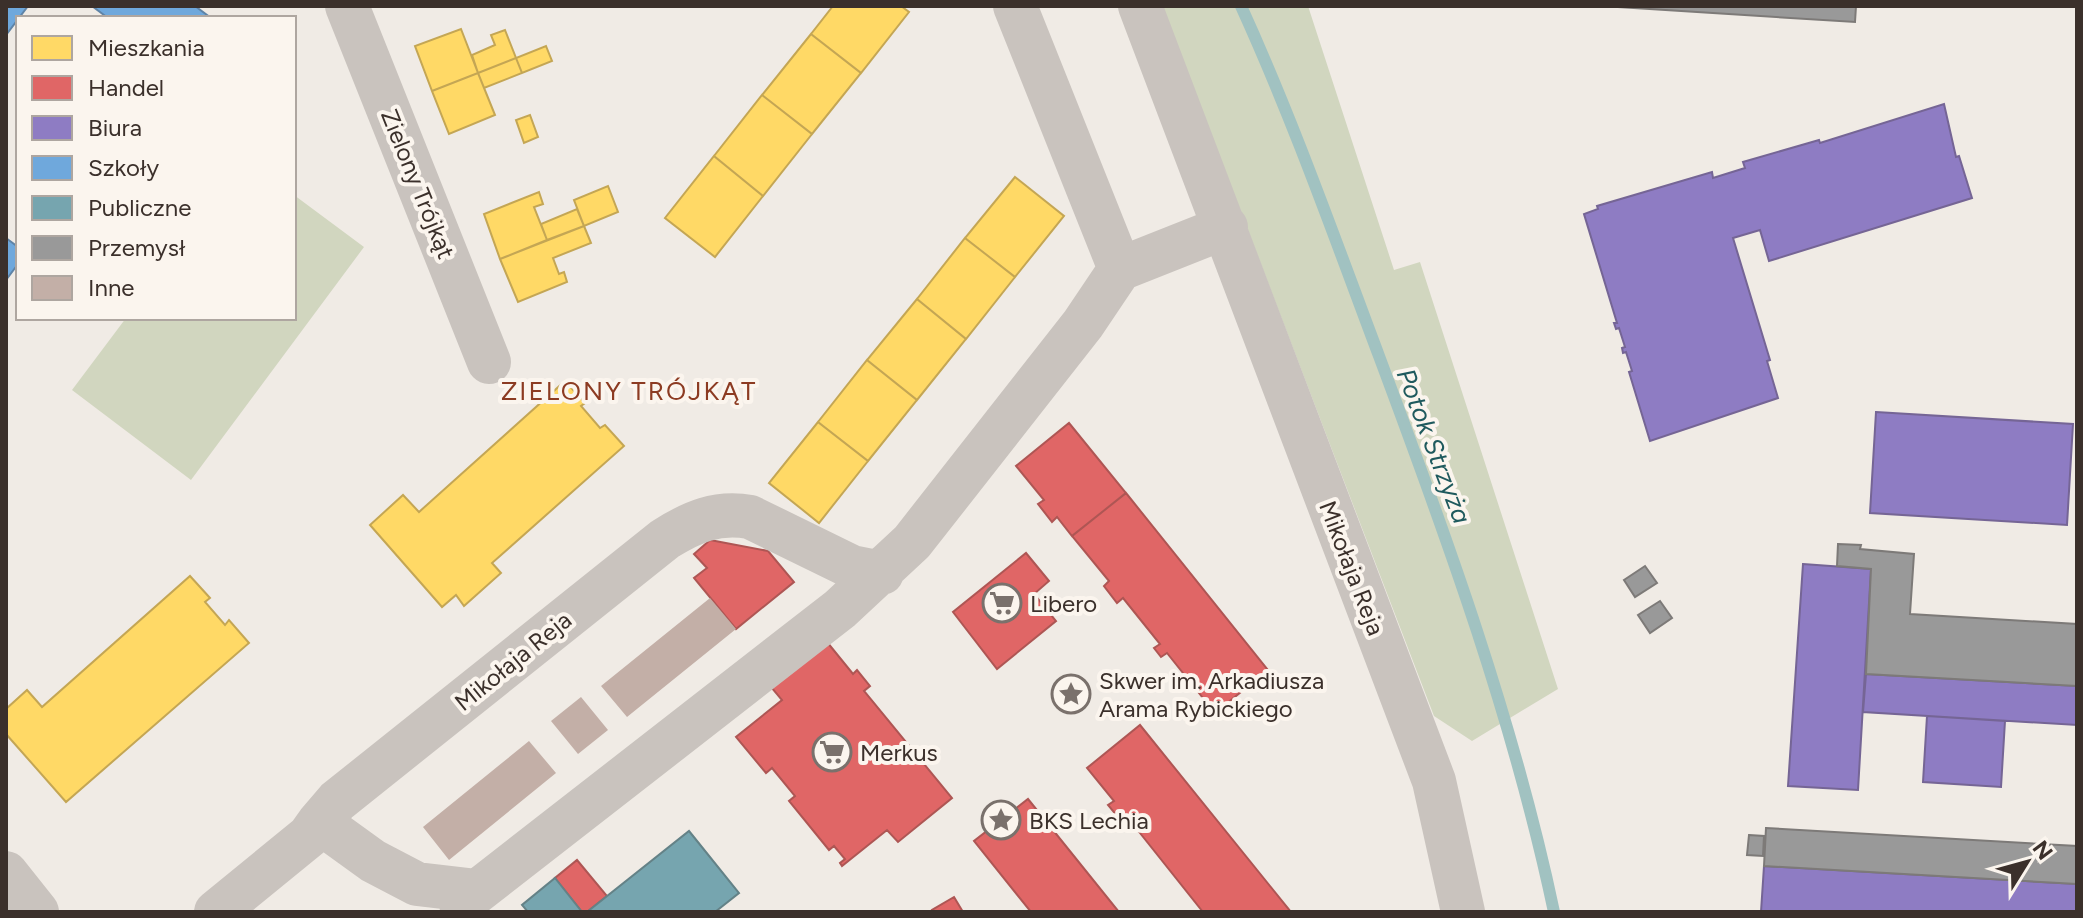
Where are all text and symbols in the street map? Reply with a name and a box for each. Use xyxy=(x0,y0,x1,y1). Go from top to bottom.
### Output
legend xyxy=(16,16,296,320)
text: Mieszkania xyxy=(88,33,205,62)
text: Handel xyxy=(88,73,164,102)
street label: Zielony Trójkąt xyxy=(375,105,461,263)
text: Biura xyxy=(88,113,142,142)
text: Szkoły xyxy=(88,153,160,182)
text: Publiczne xyxy=(88,193,191,222)
text: Przemysł xyxy=(88,233,186,262)
text: Inne xyxy=(88,273,134,302)
water label: Potok Strzyża xyxy=(1390,364,1478,528)
district label: ZIELONY TRÓJKĄT xyxy=(501,375,757,407)
street label: Mikołaja Reja xyxy=(1313,497,1391,639)
supermarket icon: Libero xyxy=(981,582,1023,624)
place label: Libero xyxy=(1030,589,1097,618)
street label: Mikołaja Reja xyxy=(449,605,577,717)
place label: Skwer im. Arkadiusza Arama Rybickiego xyxy=(1099,666,1324,723)
place icon: Skwer im. Arkadiusza Arama Rybickiego xyxy=(1050,673,1092,715)
supermarket icon: Merkus xyxy=(811,731,853,773)
place label: Merkus xyxy=(860,738,938,767)
place icon: BKS Lechia xyxy=(980,799,1022,841)
place label: BKS Lechia xyxy=(1029,806,1149,835)
north arrow xyxy=(1987,822,2067,902)
text: N xyxy=(2027,835,2058,865)

